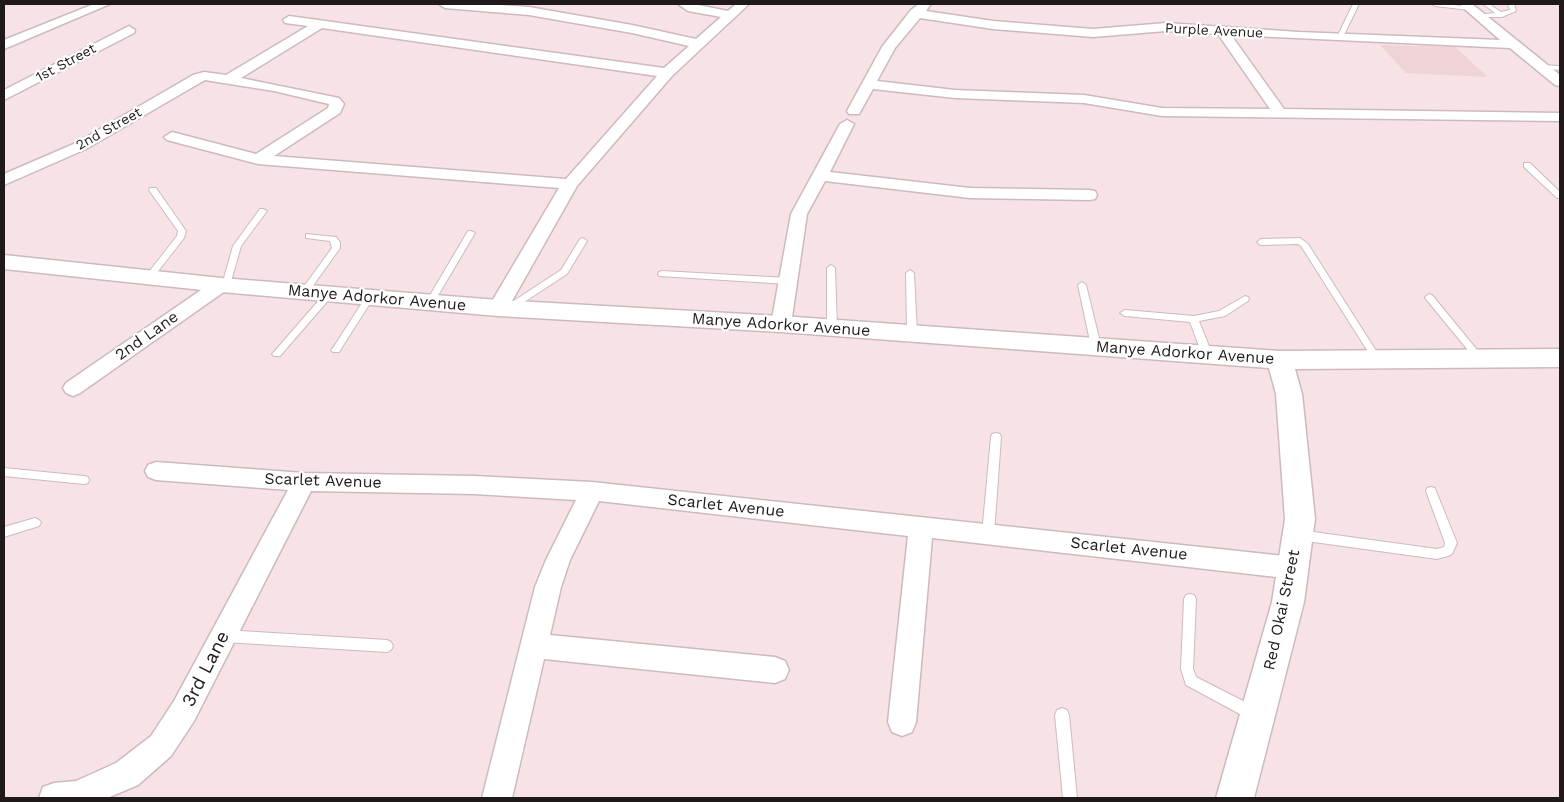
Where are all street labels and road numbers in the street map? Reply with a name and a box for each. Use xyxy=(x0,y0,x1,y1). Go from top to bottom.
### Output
street label: Purple Avenue xyxy=(1164,20,1264,42)
street label: 1st Street xyxy=(33,40,99,86)
street label: 2nd Street xyxy=(73,104,145,154)
street label: Manye Adorkor Avenue xyxy=(287,281,467,315)
street label: 2nd Lane xyxy=(112,307,182,365)
street label: Manye Adorkor Avenue xyxy=(691,309,871,341)
street label: Manye Adorkor Avenue xyxy=(1095,337,1275,369)
street label: Scarlet Avenue xyxy=(264,469,382,493)
street label: Scarlet Avenue xyxy=(667,490,785,522)
street label: Scarlet Avenue xyxy=(1070,533,1188,565)
street label: Red Okai Street xyxy=(1260,548,1304,672)
street label: 3rd Lane xyxy=(177,627,235,711)

